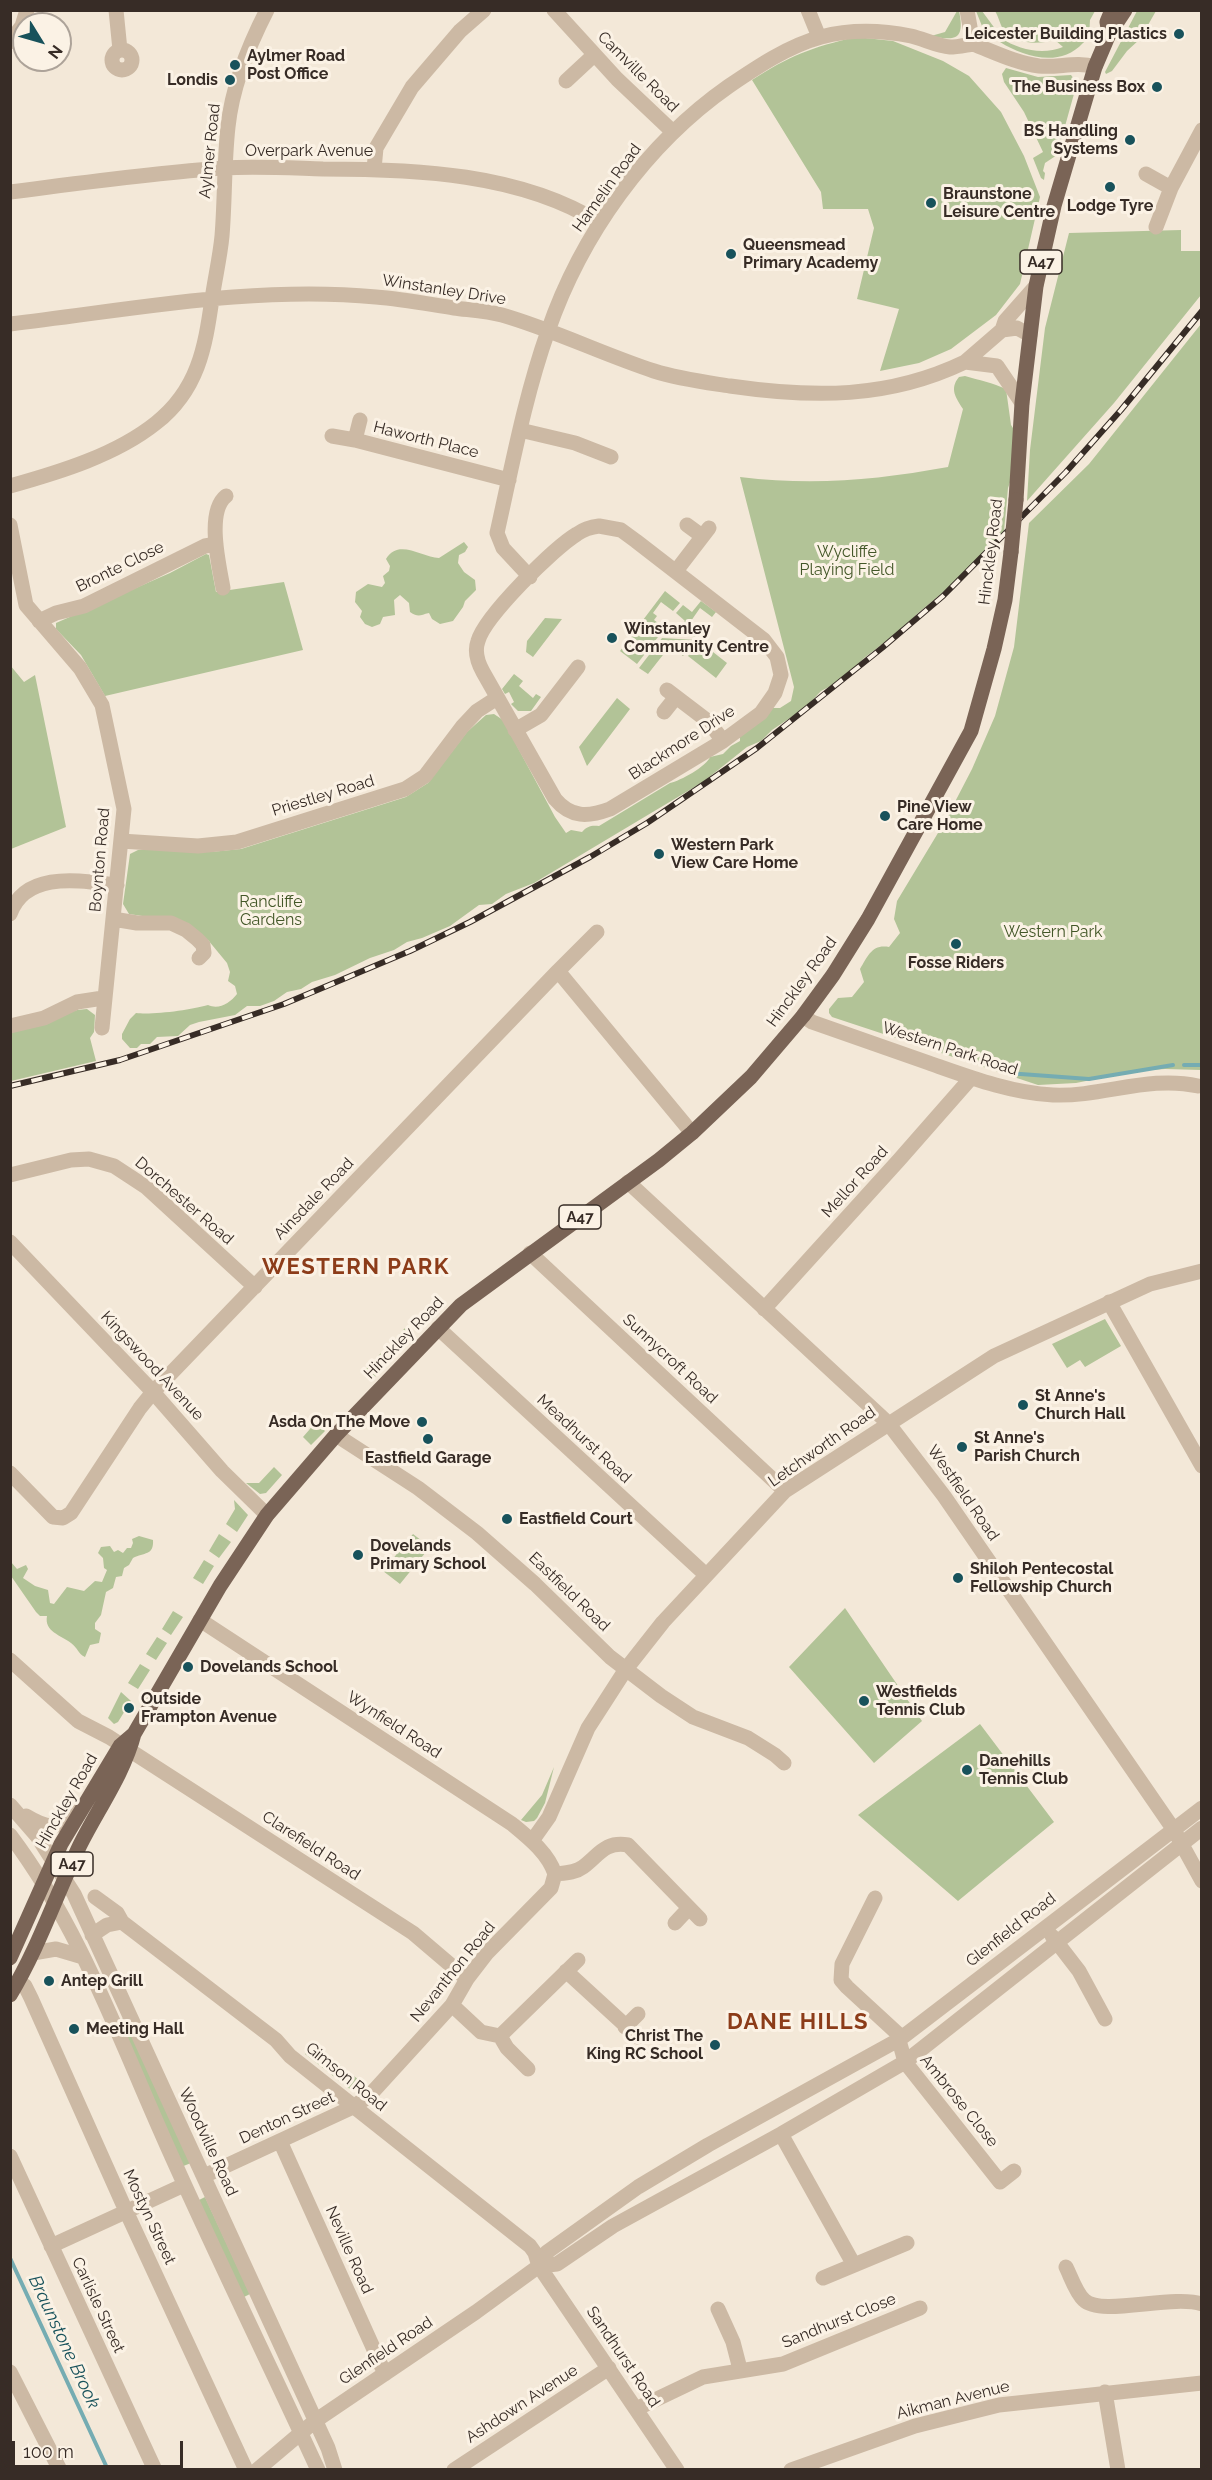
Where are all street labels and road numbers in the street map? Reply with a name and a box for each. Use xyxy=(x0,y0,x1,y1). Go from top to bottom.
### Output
street label: Camville Road xyxy=(593,27,683,117)
street label: Aylmer Road xyxy=(195,103,225,199)
street label: Hamelin Road xyxy=(569,140,645,236)
street label: Overpark Avenue xyxy=(245,141,373,161)
road number: A47 xyxy=(1020,250,1062,274)
street label: Winstanley Drive xyxy=(381,271,507,309)
street label: Haworth Place xyxy=(371,418,481,462)
street label: Hinckley Road xyxy=(975,498,1007,606)
street label: Bronte Close xyxy=(73,537,167,597)
street label: Blackmore Drive xyxy=(626,702,738,784)
street label: Priestley Road xyxy=(269,771,377,821)
street label: Boynton Road xyxy=(86,807,114,913)
street label: Hinckley Road xyxy=(763,933,841,1031)
street label: Western Park Road xyxy=(880,1018,1020,1080)
street label: Mellor Road xyxy=(818,1142,892,1222)
street label: Dorchester Road xyxy=(131,1153,237,1249)
street label: Ainsdale Road xyxy=(270,1154,358,1244)
road number: A47 xyxy=(559,1205,601,1229)
street label: Hinckley Road xyxy=(360,1293,448,1383)
street label: Kingswood Avenue xyxy=(96,1307,208,1425)
street label: Sunnycroft Road xyxy=(619,1310,721,1408)
street label: Meadhurst Road xyxy=(533,1390,635,1488)
street label: Letchworth Road xyxy=(765,1403,879,1491)
street label: Westfield Road xyxy=(923,1441,1003,1545)
street label: Eastfield Road xyxy=(524,1548,614,1636)
street label: Wynfield Road xyxy=(343,1687,445,1763)
street label: Hinckley Road xyxy=(32,1750,102,1852)
street label: Clarefield Road xyxy=(258,1807,364,1885)
road number: A47 xyxy=(51,1852,93,1876)
street label: Glenfield Road xyxy=(962,1889,1060,1971)
street label: Nevanthon Road xyxy=(407,1918,499,2026)
street label: Gimson Road xyxy=(302,2038,390,2116)
street label: Ambrose Close xyxy=(916,2051,1002,2151)
street label: Woodville Road xyxy=(175,2085,241,2199)
street label: Denton Street xyxy=(236,2088,338,2148)
street label: Mostyn Street xyxy=(119,2166,179,2268)
street label: Neville Road xyxy=(321,2203,377,2297)
street label: Carlisle Street xyxy=(68,2254,128,2356)
street label: Sandhurst Close xyxy=(779,2289,899,2353)
street label: Sandhurst Road xyxy=(582,2303,664,2411)
street label: Glenfield Road xyxy=(336,2313,436,2389)
street label: Ashdown Avenue xyxy=(462,2361,582,2447)
street label: Aikman Avenue xyxy=(895,2377,1011,2423)

